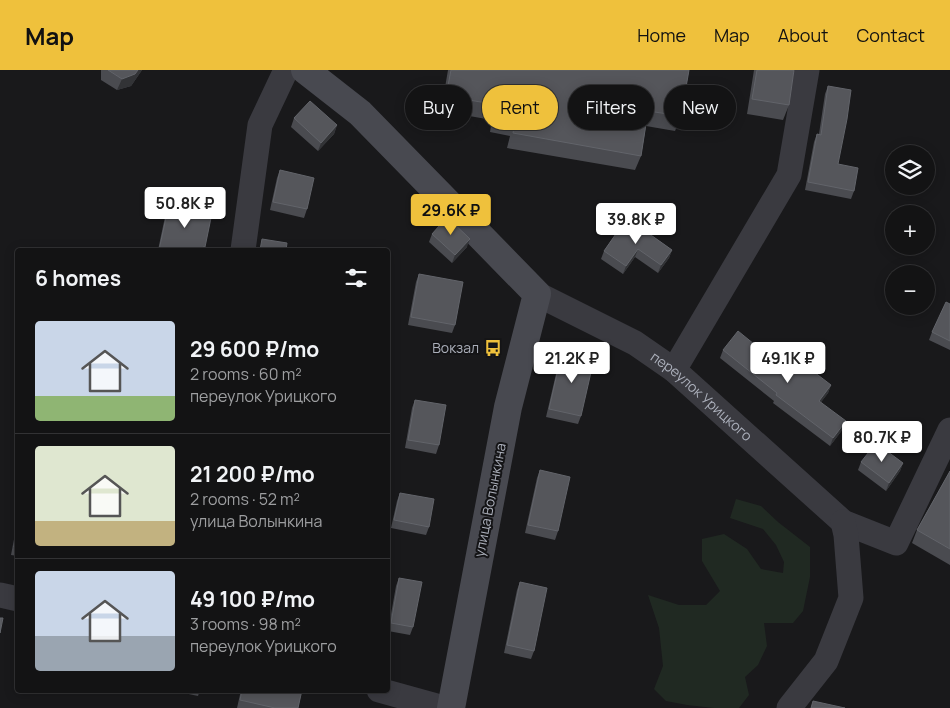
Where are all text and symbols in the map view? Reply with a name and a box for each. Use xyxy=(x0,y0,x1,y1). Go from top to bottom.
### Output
text: Map xyxy=(25,19,74,52)
text: Home xyxy=(637,23,686,47)
text: Map xyxy=(714,23,750,47)
text: About xyxy=(778,23,828,47)
text: Contact xyxy=(856,23,925,47)
chip: Buy xyxy=(405,85,472,130)
chip: Rent xyxy=(482,85,558,130)
chip: Filters xyxy=(568,85,654,130)
chip: New xyxy=(664,85,736,130)
map controls xyxy=(885,145,935,315)
button: layers xyxy=(885,145,935,195)
pin: 50.8K ₽ xyxy=(139,186,231,229)
text: 50.8K ₽ xyxy=(156,192,214,214)
pin: 29.6K ₽ xyxy=(405,194,497,236)
text: 29.6K ₽ xyxy=(422,199,480,221)
pin: 39.8K ₽ xyxy=(590,202,682,245)
button: + xyxy=(885,205,935,255)
text: 39.8K ₽ xyxy=(607,208,665,230)
text: 6 homes xyxy=(35,264,121,292)
icon: filters xyxy=(342,264,370,292)
button: − xyxy=(885,265,935,315)
text: 29 600 ₽/mo xyxy=(190,335,319,363)
place label: Вокзал xyxy=(432,338,479,357)
bus stop icon: Вокзал xyxy=(483,338,503,358)
icon: home xyxy=(75,341,135,401)
pin: 21.2K ₽ xyxy=(526,342,618,384)
pin: 49.1K ₽ xyxy=(742,342,834,384)
text: 21.2K ₽ xyxy=(545,347,599,369)
street label: переулок Урицкого xyxy=(647,347,757,445)
text: 49.1K ₽ xyxy=(761,347,815,369)
text: 2 rooms · 60 m² xyxy=(190,363,302,385)
text: переулок Урицкого xyxy=(190,385,337,407)
pin: 80.7K ₽ xyxy=(836,420,928,463)
text: 80.7K ₽ xyxy=(853,426,911,448)
street label: улица Волынкина xyxy=(469,441,510,559)
text: 21 200 ₽/mo xyxy=(190,460,315,488)
icon: home xyxy=(75,466,135,526)
text: 2 rooms · 52 m² xyxy=(190,488,300,510)
text: улица Волынкина xyxy=(190,510,322,532)
text: 49 100 ₽/mo xyxy=(190,585,315,613)
icon: home xyxy=(75,591,135,651)
text: 3 rooms · 98 m² xyxy=(190,613,301,635)
text: переулок Урицкого xyxy=(190,635,337,657)

